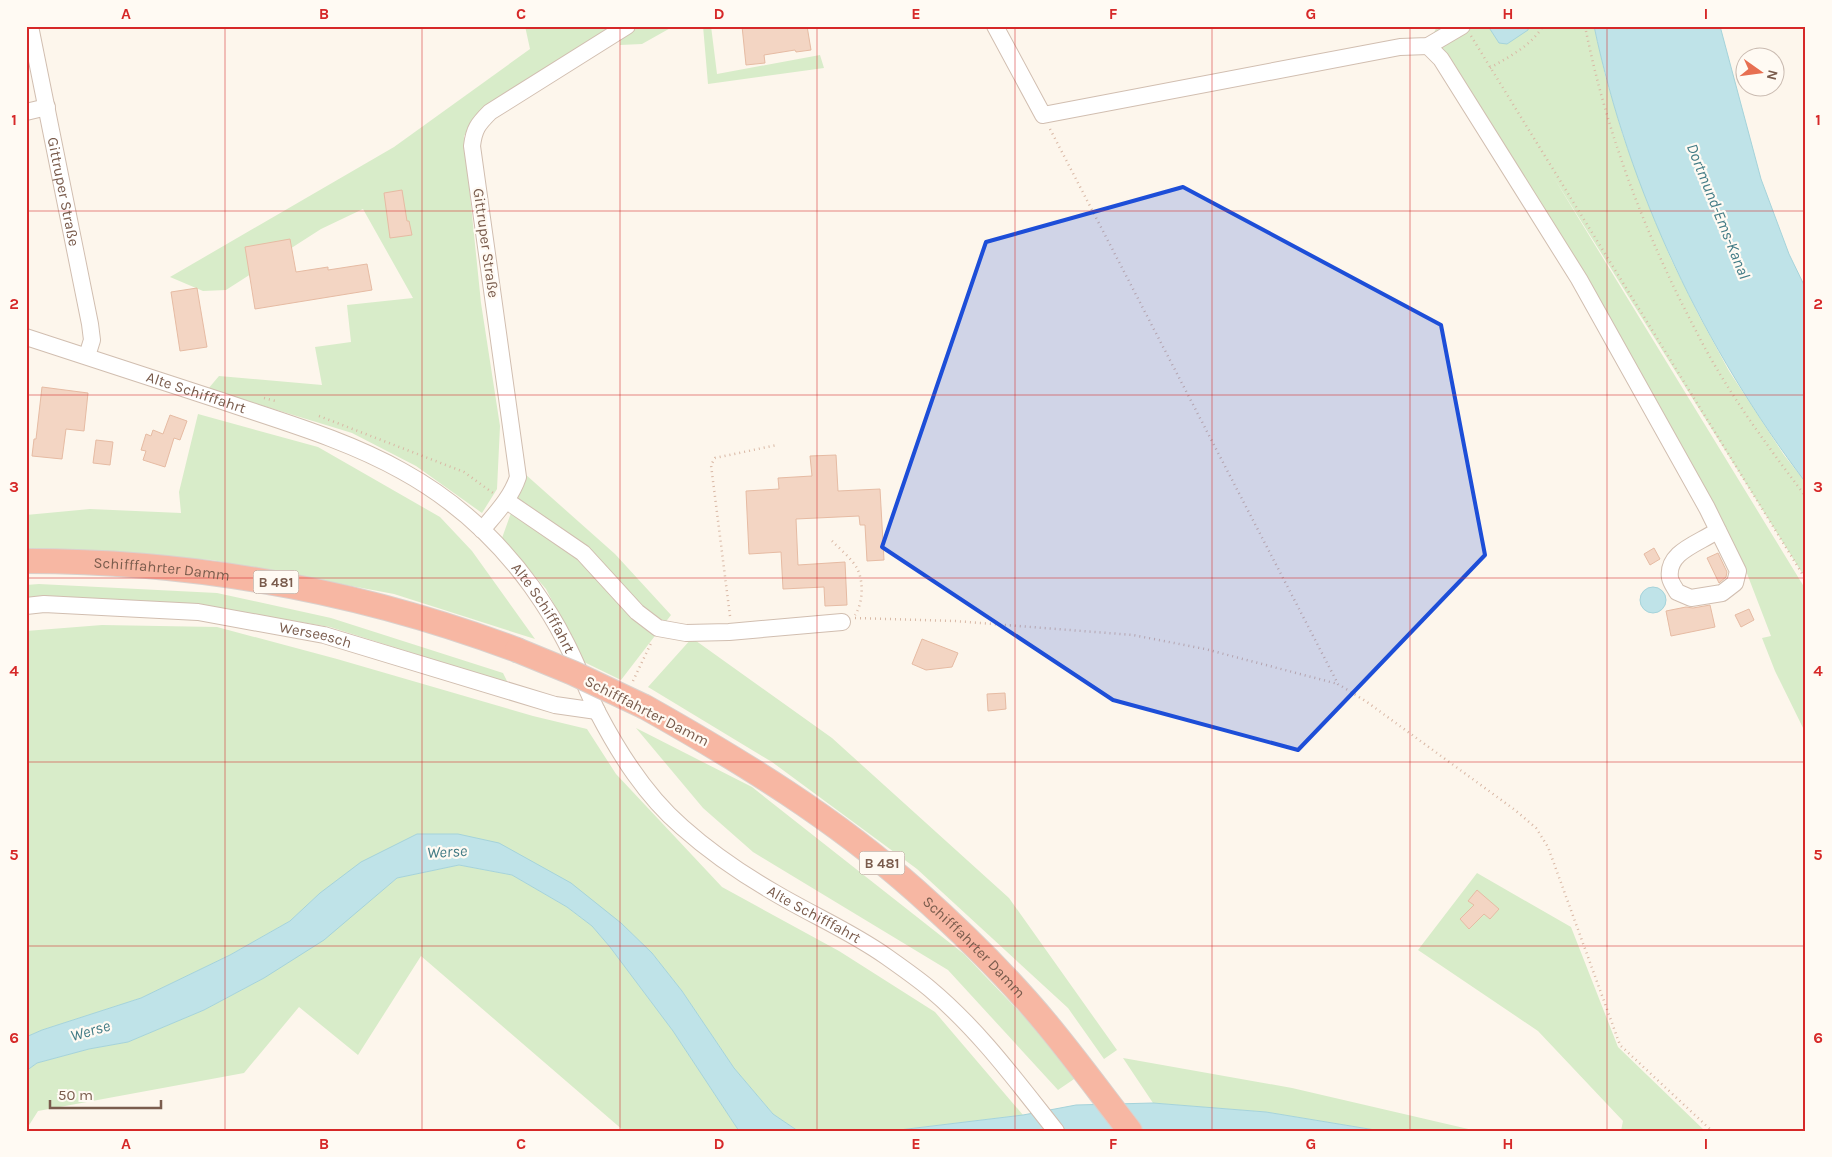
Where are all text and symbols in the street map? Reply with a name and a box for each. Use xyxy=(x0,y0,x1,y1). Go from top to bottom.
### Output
text: A xyxy=(121,4,131,23)
text: B xyxy=(319,4,329,23)
text: C xyxy=(516,4,526,23)
text: D xyxy=(714,4,725,23)
text: E xyxy=(911,4,921,23)
text: F xyxy=(1109,4,1118,23)
text: G xyxy=(1306,4,1316,23)
text: H xyxy=(1502,4,1514,23)
text: I xyxy=(1704,4,1708,23)
north arrow xyxy=(1734,48,1784,98)
text: N xyxy=(1763,68,1782,82)
text: 1 xyxy=(11,110,17,129)
text: 1 xyxy=(1815,110,1821,129)
street label: Gittruper Straße xyxy=(44,136,83,248)
water label: Dortmund-Ems-Kanal xyxy=(1683,141,1754,282)
street label: Gittruper Straße xyxy=(469,187,503,299)
text: 2 xyxy=(9,294,19,313)
text: 2 xyxy=(1813,294,1823,313)
street label: Alte Schifffahrt xyxy=(144,368,249,418)
text: 3 xyxy=(9,477,19,496)
text: 3 xyxy=(1813,477,1823,496)
street label: Schifffahrter Damm xyxy=(93,554,231,585)
street label: Alte Schifffahrt xyxy=(508,559,579,656)
road number: B 481 xyxy=(254,570,298,594)
street label: Werseesch xyxy=(278,618,354,652)
text: 4 xyxy=(9,661,19,680)
text: 4 xyxy=(1813,661,1823,680)
street label: Schifffahrter Damm xyxy=(582,672,712,750)
water label: Werse xyxy=(426,841,468,862)
text: 5 xyxy=(9,845,19,864)
text: 5 xyxy=(1813,845,1823,864)
road number: B 481 xyxy=(860,851,904,874)
street label: Alte Schifffahrt xyxy=(764,882,864,947)
street label: Schifffahrter Damm xyxy=(919,892,1029,1002)
water label: Werse xyxy=(68,1016,113,1045)
text: 6 xyxy=(9,1028,19,1047)
text: 6 xyxy=(1813,1028,1823,1047)
scale bar xyxy=(50,1077,161,1109)
text: 50 m xyxy=(58,1086,93,1104)
text: A xyxy=(121,1134,131,1153)
text: B xyxy=(319,1134,329,1153)
text: C xyxy=(516,1134,526,1153)
text: D xyxy=(714,1134,725,1153)
text: E xyxy=(911,1134,921,1153)
text: F xyxy=(1109,1134,1118,1153)
text: G xyxy=(1306,1134,1316,1153)
text: H xyxy=(1502,1134,1514,1153)
text: I xyxy=(1704,1134,1708,1153)

